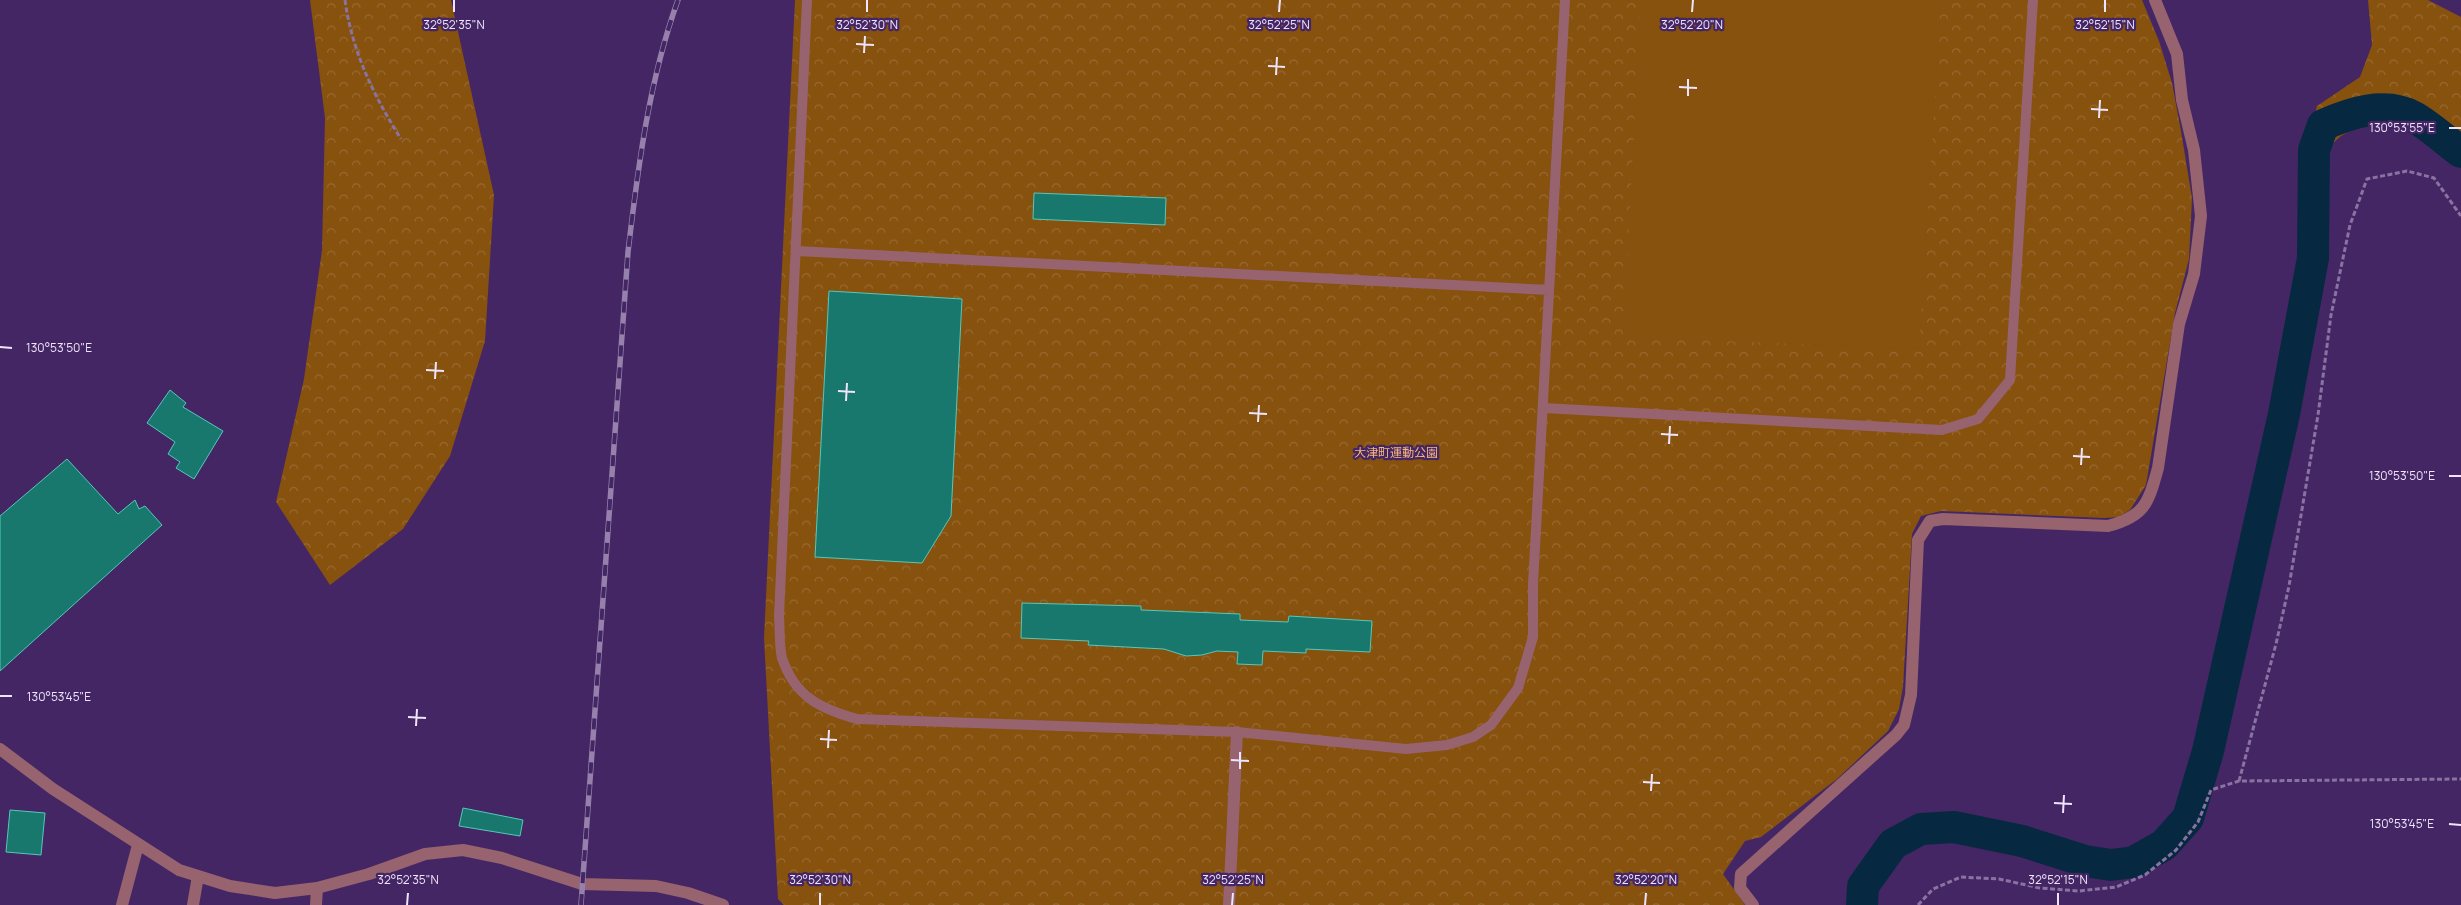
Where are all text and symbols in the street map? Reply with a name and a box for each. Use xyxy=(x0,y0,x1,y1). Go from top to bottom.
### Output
text: 32°52'35"N xyxy=(423,16,485,33)
text: 32°52'30"N xyxy=(836,16,898,33)
text: 32°52'25"N xyxy=(1248,16,1310,33)
text: 32°52'20"N xyxy=(1661,16,1723,33)
text: 32°52'15"N xyxy=(2075,16,2135,33)
text: 130°53'55"E xyxy=(2369,119,2435,136)
text: 130°53'50"E xyxy=(26,339,92,356)
park label: 大津町運動公園 xyxy=(1354,444,1438,461)
text: 130°53'50"E xyxy=(2369,467,2435,484)
text: 130°53'45"E xyxy=(27,688,91,705)
text: 130°53'45"E xyxy=(2370,815,2434,832)
text: 32°52'35"N xyxy=(377,871,439,888)
text: 32°52'30"N xyxy=(789,871,851,888)
text: 32°52'25"N xyxy=(1202,871,1264,888)
text: 32°52'20"N xyxy=(1615,871,1677,888)
text: 32°52'15"N xyxy=(2028,871,2088,888)

